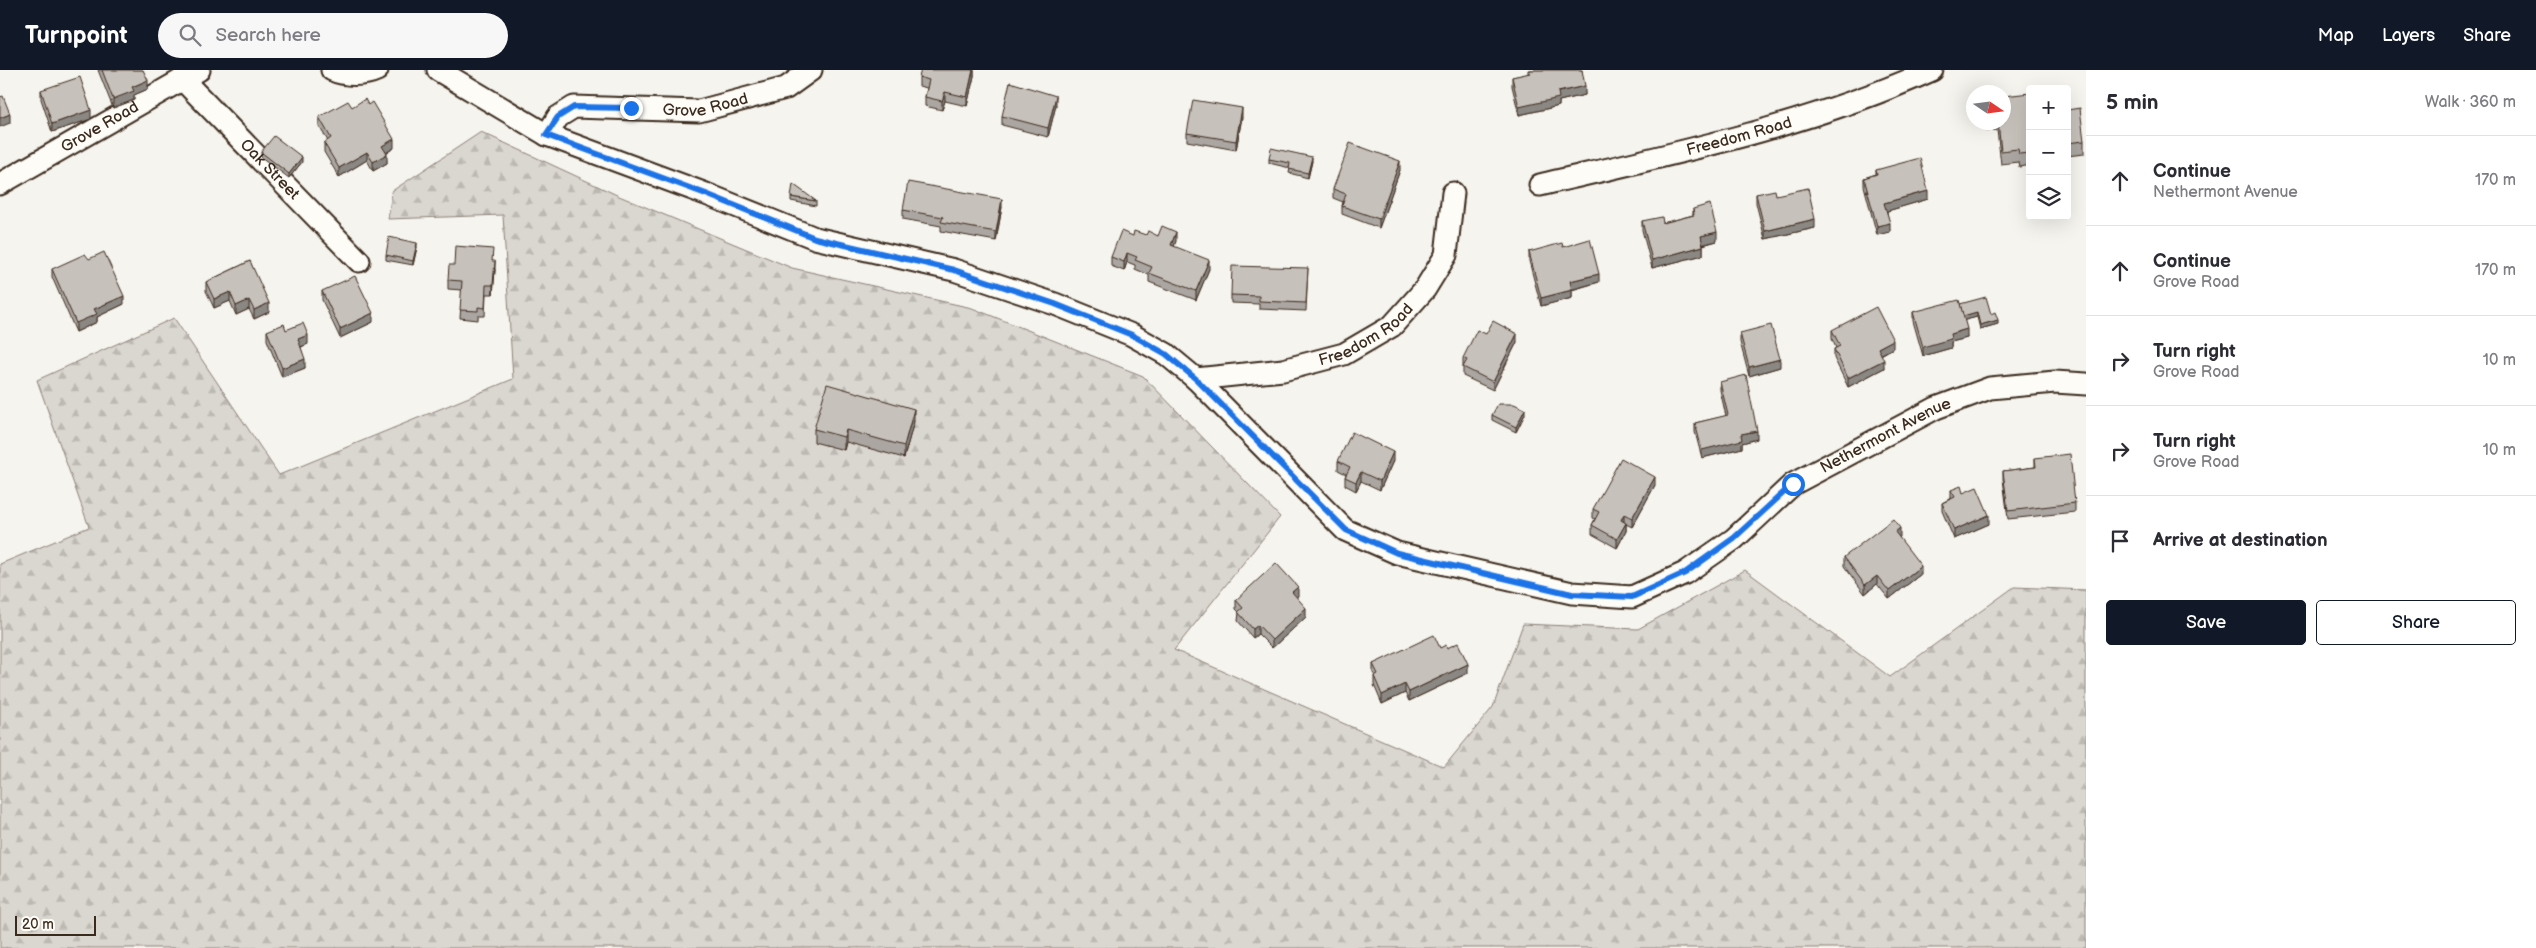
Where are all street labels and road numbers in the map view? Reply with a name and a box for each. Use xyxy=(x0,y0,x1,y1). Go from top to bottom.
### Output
street label: Grove Road xyxy=(662,89,750,121)
street label: Grove Road xyxy=(58,97,142,157)
street label: Freedom Road xyxy=(1684,113,1794,160)
street label: Oak Street xyxy=(236,135,304,204)
street label: Freedom Road xyxy=(1317,299,1417,370)
street label: Nethermont Avenue xyxy=(1817,394,1954,477)

